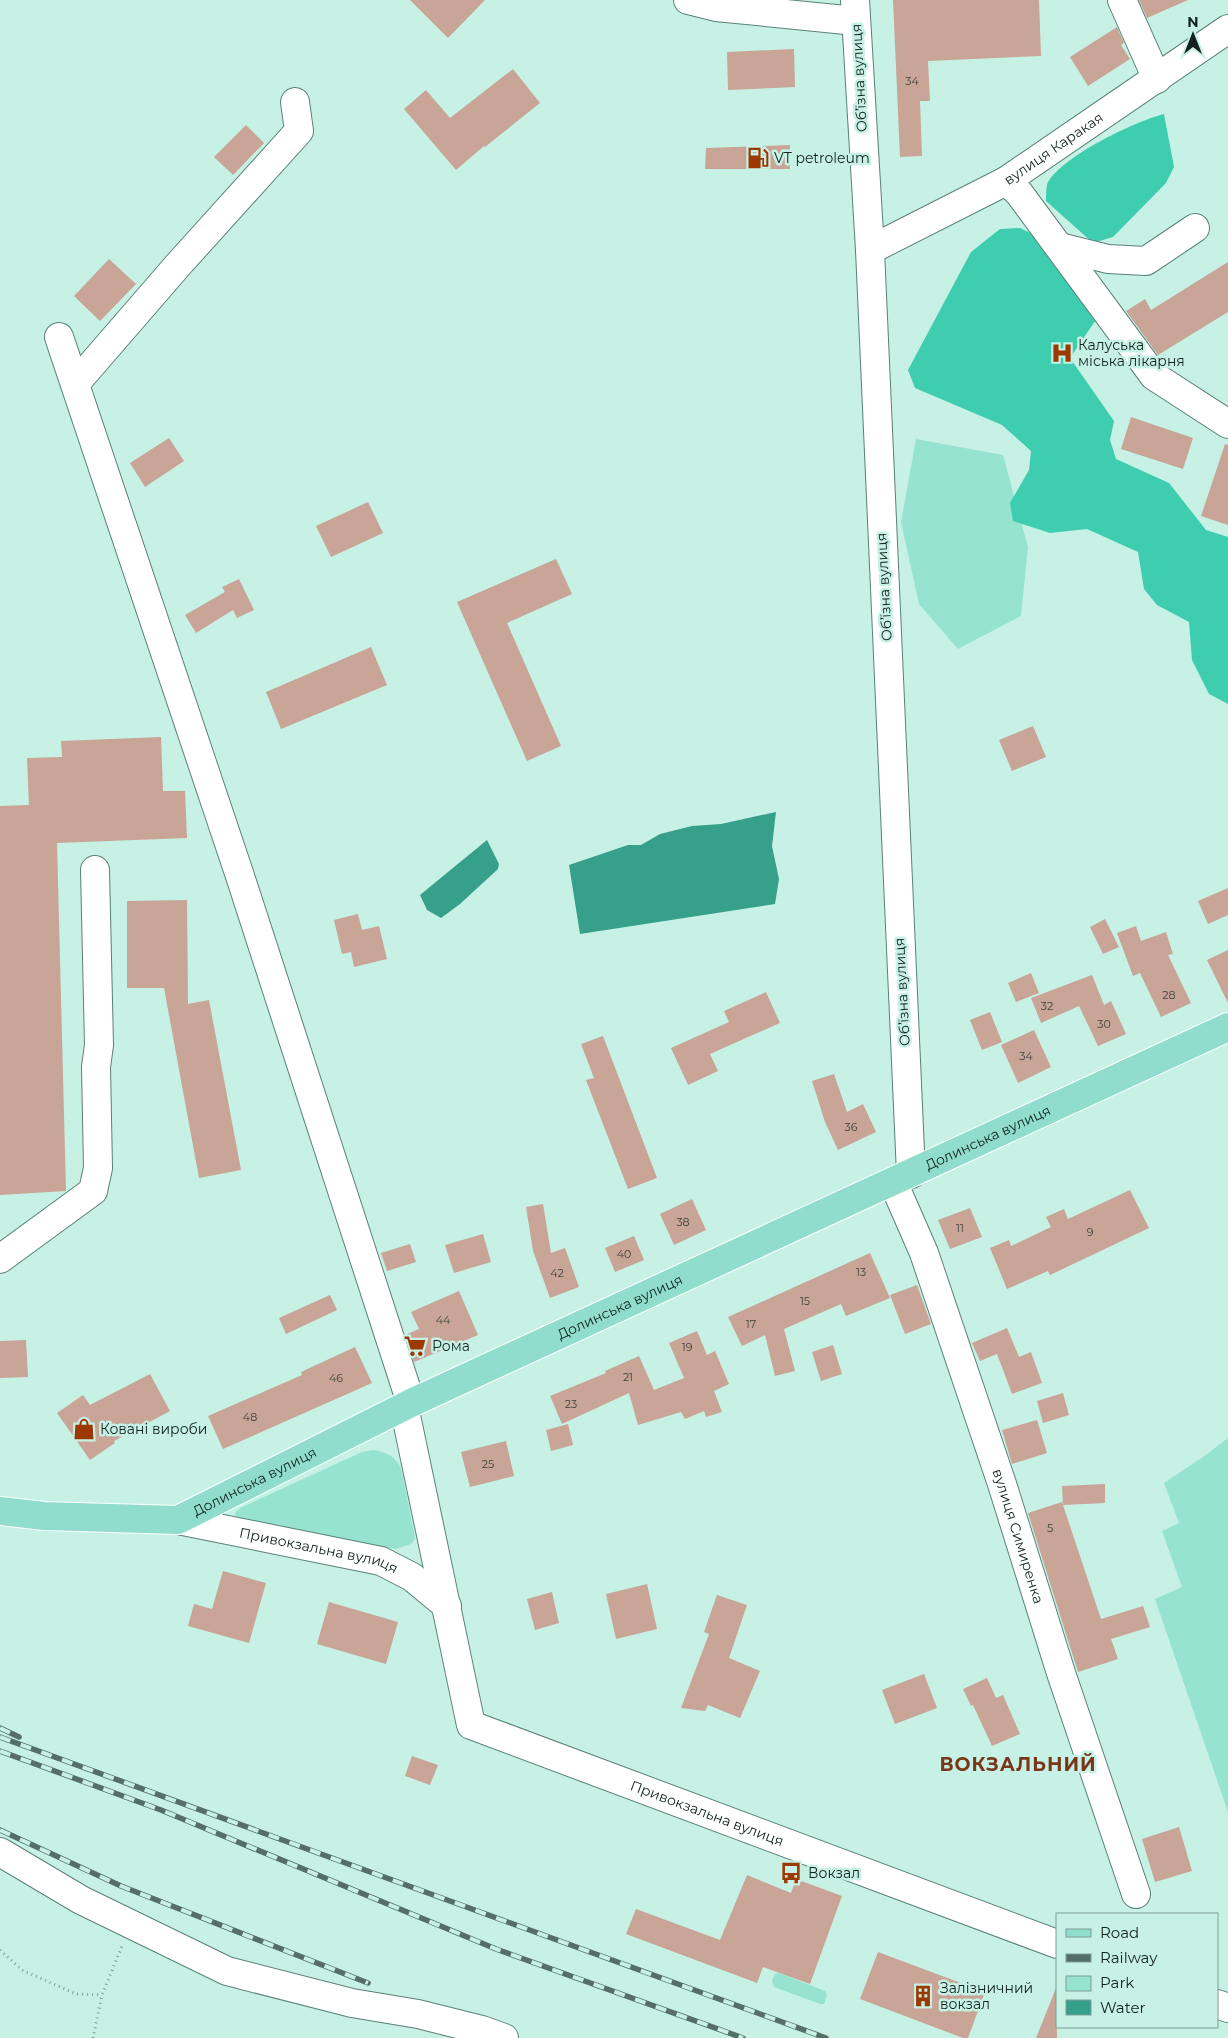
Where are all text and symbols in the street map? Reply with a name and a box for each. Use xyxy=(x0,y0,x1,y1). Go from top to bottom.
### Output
north arrow xyxy=(1168,10,1218,60)
text: N xyxy=(1187,13,1199,31)
street label: Обʼїзна вулиця xyxy=(847,23,871,133)
house number: 34 xyxy=(905,74,919,88)
street label: вулиця Каракая xyxy=(1000,108,1107,189)
fuel station icon: VT petroleum xyxy=(745,145,771,171)
place label: VT petroleum xyxy=(774,149,870,167)
place label: Калуська міська лікарня xyxy=(1078,336,1185,370)
hospital icon: Калуська міська лікарня xyxy=(1049,340,1075,366)
street label: Обʼїзна вулиця xyxy=(872,532,896,642)
street label: Обʼїзна вулиця xyxy=(890,937,914,1047)
house number: 28 xyxy=(1162,988,1176,1002)
house number: 32 xyxy=(1041,999,1053,1013)
house number: 30 xyxy=(1097,1017,1111,1031)
house number: 34 xyxy=(1019,1049,1033,1063)
street label: Долинська вулиця xyxy=(922,1101,1053,1174)
house number: 36 xyxy=(845,1120,858,1134)
house number: 38 xyxy=(676,1215,690,1229)
house number: 11 xyxy=(956,1221,964,1235)
house number: 9 xyxy=(1087,1225,1094,1239)
house number: 40 xyxy=(617,1247,631,1261)
house number: 13 xyxy=(856,1265,866,1279)
house number: 42 xyxy=(550,1266,564,1280)
street label: Долинська вулиця xyxy=(554,1270,685,1343)
house number: 15 xyxy=(800,1294,810,1308)
house number: 44 xyxy=(436,1313,451,1327)
house number: 17 xyxy=(746,1317,756,1331)
supermarket icon: Рома xyxy=(402,1333,428,1359)
place label: Рома xyxy=(432,1337,470,1355)
house number: 19 xyxy=(682,1340,693,1354)
house number: 21 xyxy=(623,1370,633,1384)
house number: 46 xyxy=(329,1371,343,1385)
house number: 23 xyxy=(565,1397,577,1411)
house number: 48 xyxy=(243,1410,257,1424)
shop icon: Ковані вироби xyxy=(71,1416,97,1442)
place label: Ковані вироби xyxy=(100,1420,207,1438)
street label: Долинська вулиця xyxy=(190,1443,319,1520)
house number: 25 xyxy=(482,1457,494,1471)
street label: вулиця Симиренка xyxy=(989,1466,1048,1606)
house number: 5 xyxy=(1047,1521,1053,1535)
street label: Привокзальна вулиця xyxy=(238,1524,401,1577)
district label: ВОКЗАЛЬНИЙ xyxy=(939,1753,1097,1776)
street label: Привокзальна вулиця xyxy=(628,1776,786,1850)
bus stop icon: Вокзал xyxy=(778,1860,804,1886)
place label: Вокзал xyxy=(808,1864,860,1882)
legend xyxy=(1056,1913,1218,2028)
text: Road xyxy=(1100,1923,1139,1942)
text: Railway xyxy=(1100,1948,1158,1967)
text: Park xyxy=(1100,1973,1134,1992)
place label: Залізничний вокзал xyxy=(940,1979,1033,2013)
building icon: Залізничний вокзал xyxy=(910,1983,936,2009)
text: Water xyxy=(1100,1998,1146,2017)

